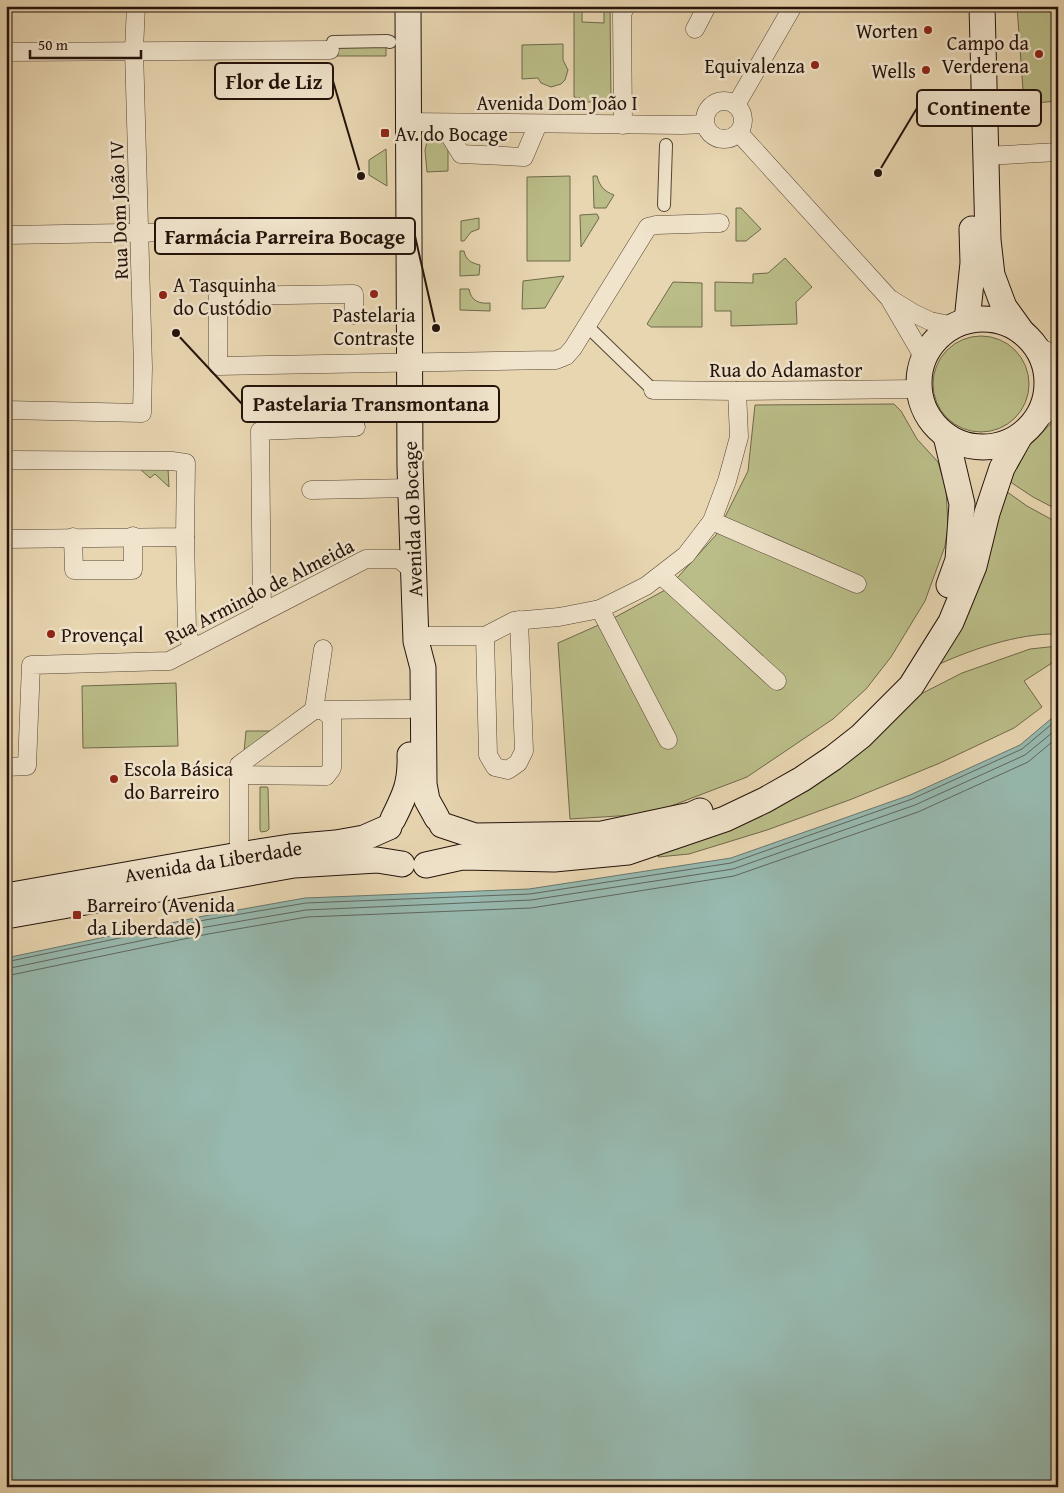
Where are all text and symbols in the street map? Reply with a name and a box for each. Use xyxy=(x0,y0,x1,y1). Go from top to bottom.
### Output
place label: Worten xyxy=(856,16,918,45)
marker: Worten xyxy=(922,24,934,36)
scale bar xyxy=(30,28,141,60)
place label: Campo da Verderena xyxy=(942,28,1030,80)
text: 50 m xyxy=(38,34,69,55)
marker: Campo da Verderena xyxy=(1033,48,1045,60)
place label: Equivalenza xyxy=(704,51,806,80)
place label: Wells xyxy=(871,56,916,85)
marker: Equivalenza xyxy=(809,59,821,71)
callout: Flor de Liz xyxy=(215,63,333,99)
marker: Wells xyxy=(920,64,932,76)
text: Flor de Liz xyxy=(225,66,323,97)
street label: Avenida Dom João I xyxy=(476,88,638,117)
callout: Continente xyxy=(917,90,1041,126)
text: Continente xyxy=(927,92,1031,123)
place label: Av. do Bocage xyxy=(395,119,508,148)
marker: Av. do Bocage xyxy=(379,127,391,139)
street label: Rua Dom João IV xyxy=(101,140,135,280)
callout: Farmácia Parreira Bocage xyxy=(155,218,415,254)
text: Farmácia Parreira Bocage xyxy=(165,221,405,252)
place label: A Tasquinha do Custódio xyxy=(173,270,277,322)
marker: Pastelaria Contraste xyxy=(368,288,380,300)
marker: A Tasquinha do Custódio xyxy=(157,289,169,301)
place label: Pastelaria Contraste xyxy=(333,300,416,352)
street label: Rua do Adamastor xyxy=(710,355,862,384)
callout: Pastelaria Transmontana xyxy=(242,386,499,422)
text: Pastelaria Transmontana xyxy=(253,388,490,419)
street label: Avenida do Bocage xyxy=(395,441,429,597)
street label: Rua Armindo de Almeida xyxy=(159,530,359,651)
place label: Provençal xyxy=(61,620,144,649)
marker: Provençal xyxy=(45,628,57,640)
place label: Escola Básica do Barreiro xyxy=(124,754,234,806)
marker: Escola Básica do Barreiro xyxy=(108,773,120,785)
street label: Avenida da Liberdade xyxy=(122,833,304,889)
place label: Barreiro (Avenida da Liberdade) xyxy=(87,890,235,942)
marker: Barreiro (Avenida da Liberdade) xyxy=(71,909,83,921)

